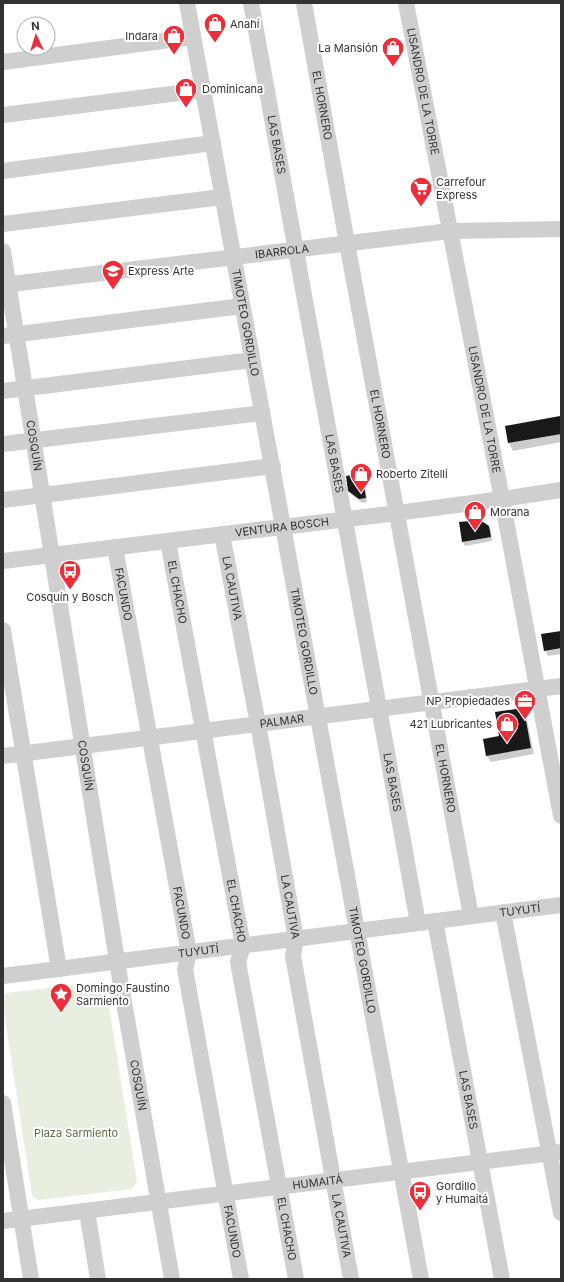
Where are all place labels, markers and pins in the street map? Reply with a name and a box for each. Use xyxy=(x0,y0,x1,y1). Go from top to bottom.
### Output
shop icon: Anahí xyxy=(202,11,228,44)
place label: Anahí xyxy=(230,17,260,31)
shop icon: Indara xyxy=(161,23,187,56)
place label: Indara xyxy=(125,29,158,43)
shop icon: La Mansión xyxy=(380,35,406,68)
place label: La Mansión xyxy=(318,41,378,55)
shop icon: Dominicana xyxy=(173,76,199,109)
place label: Dominicana xyxy=(202,82,263,96)
supermarket icon: Carrefour Express xyxy=(408,175,434,208)
place label: Carrefour Express xyxy=(436,175,486,202)
school or university icon: Express Arte xyxy=(100,258,126,291)
place label: Express Arte xyxy=(128,264,194,278)
shop icon: Roberto Zitelli xyxy=(348,461,374,494)
place label: Roberto Zitelli xyxy=(376,467,448,481)
shop icon: Morana xyxy=(462,499,488,532)
place label: Morana xyxy=(490,505,530,519)
bus stop icon: Cosquín y Bosch xyxy=(57,558,83,591)
place label: Cosquín y Bosch xyxy=(26,590,114,604)
office icon: NP Propiedades xyxy=(512,688,538,721)
place label: NP Propiedades xyxy=(426,694,510,708)
shop icon: 421 Lubricantes xyxy=(494,711,520,744)
place label: 421 Lubricantes xyxy=(409,717,492,731)
place icon: Domingo Faustino Sarmiento xyxy=(48,981,74,1014)
place label: Domingo Faustino Sarmiento xyxy=(76,981,170,1008)
bus stop icon: Gordillo y Humaitá xyxy=(407,1179,433,1212)
place label: Gordillo y Humaitá xyxy=(436,1179,488,1206)

